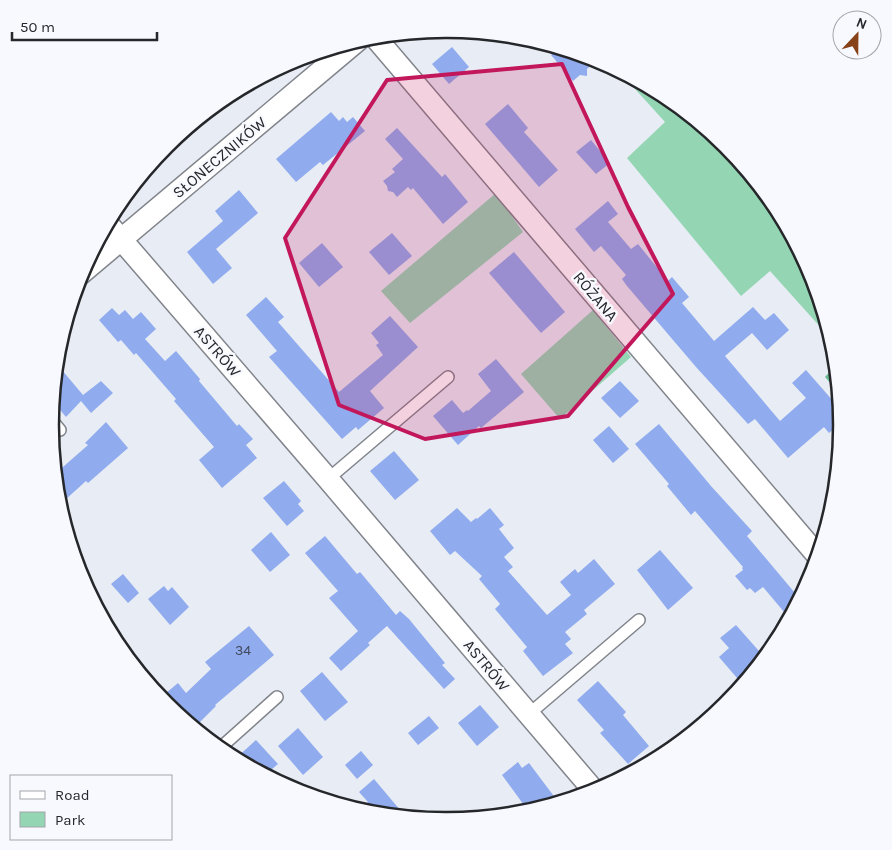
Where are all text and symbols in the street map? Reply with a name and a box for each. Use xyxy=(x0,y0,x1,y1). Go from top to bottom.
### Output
scale bar xyxy=(12,10,158,42)
north arrow xyxy=(832,10,882,60)
text: N xyxy=(854,14,870,33)
text: 50 m xyxy=(20,18,55,36)
street label: SŁONECZNIKÓW xyxy=(169,112,271,202)
street label: RÓŻANA xyxy=(569,268,622,325)
street label: ASTRÓW xyxy=(190,322,245,381)
street label: ASTRÓW xyxy=(460,636,514,695)
house number: 34 xyxy=(235,642,251,659)
legend xyxy=(10,775,172,840)
text: Road xyxy=(55,786,90,804)
text: Park xyxy=(55,811,85,829)

